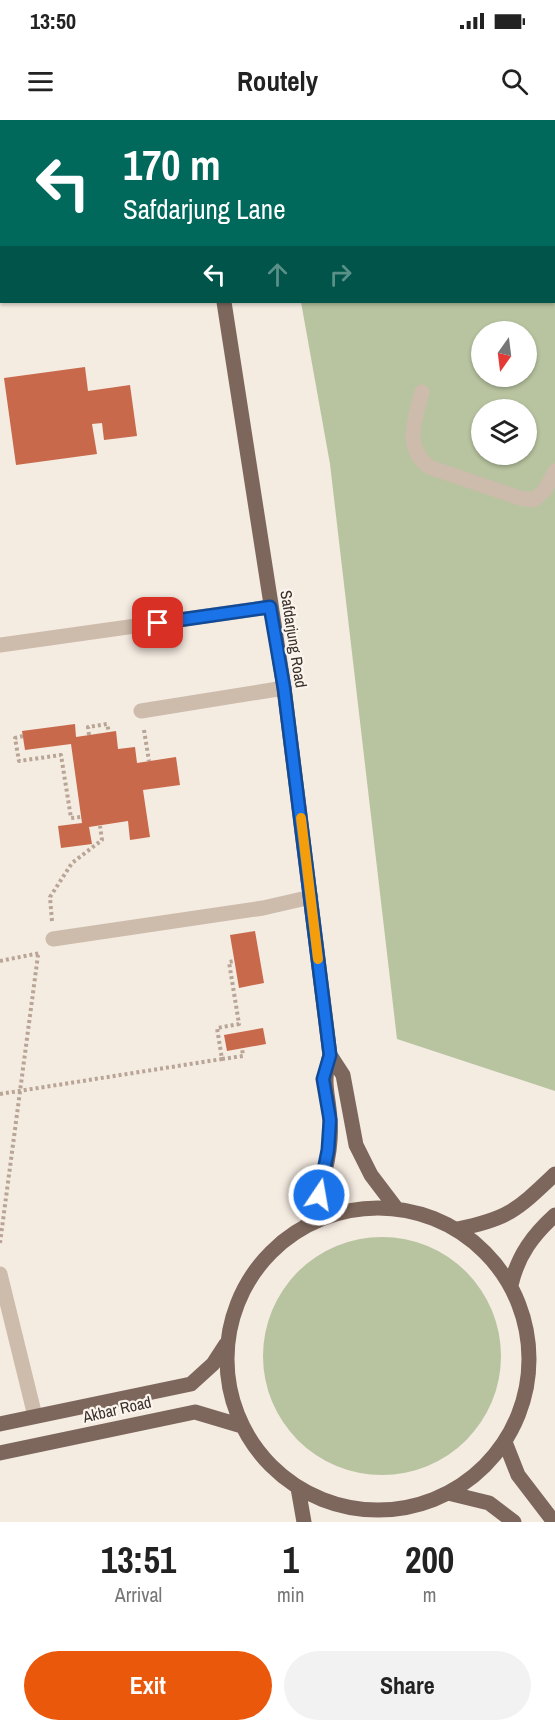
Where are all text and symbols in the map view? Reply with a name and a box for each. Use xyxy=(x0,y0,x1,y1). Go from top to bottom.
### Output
text: 13:50 xyxy=(30,6,76,36)
text: Routely xyxy=(237,63,318,99)
icon: menu xyxy=(24,65,57,98)
icon: search xyxy=(498,65,531,98)
text: 170 m xyxy=(123,137,221,193)
icon: left xyxy=(24,144,102,222)
text: Safdarjung Lane xyxy=(123,191,286,227)
icon: left xyxy=(198,258,231,291)
icon: ahead xyxy=(261,258,294,291)
icon: right xyxy=(324,258,357,291)
north arrow xyxy=(471,321,537,387)
map controls xyxy=(471,321,537,465)
button: layers xyxy=(471,399,537,465)
street label: Safdarjung Road xyxy=(275,589,313,689)
pin xyxy=(132,597,183,648)
icon: arrive xyxy=(141,606,174,639)
position arrow xyxy=(287,1163,351,1227)
street label: Akbar Road xyxy=(80,1390,153,1428)
text: 13:51 xyxy=(101,1536,176,1584)
text: 1 xyxy=(282,1536,299,1584)
text: 200 xyxy=(405,1536,454,1584)
text: Arrival xyxy=(115,1581,162,1608)
text: min xyxy=(277,1581,304,1608)
text: m xyxy=(423,1581,436,1608)
button: Exit xyxy=(24,1651,272,1720)
button: Share xyxy=(284,1651,531,1720)

